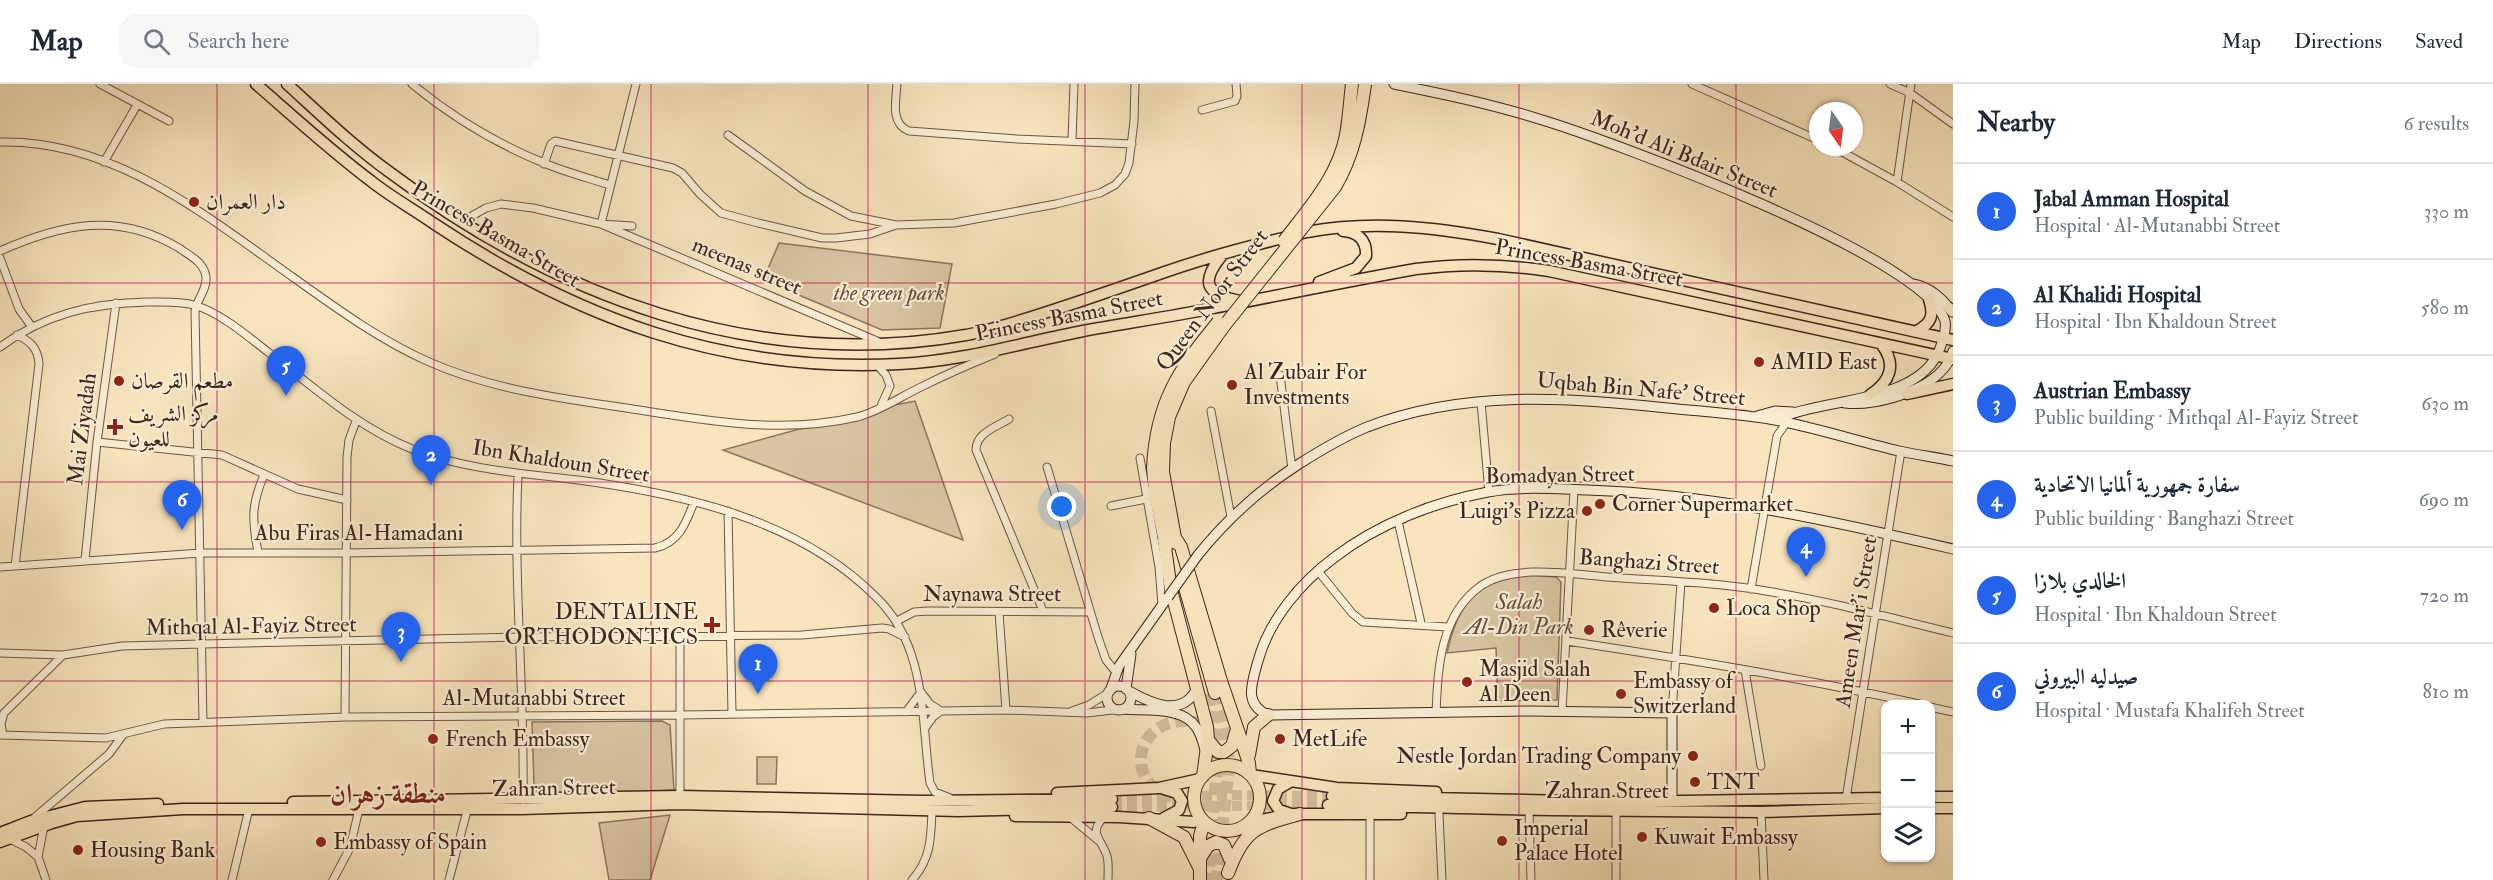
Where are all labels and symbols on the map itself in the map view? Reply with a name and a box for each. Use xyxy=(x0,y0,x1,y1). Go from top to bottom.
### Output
north arrow xyxy=(1809,102,1863,156)
street label: Moh'd Ali Bdair Street xyxy=(1586,104,1782,204)
street label: Princess Basma Street xyxy=(406,174,586,294)
place label: دار العمران xyxy=(206,188,286,216)
marker: دار العمران xyxy=(187,195,201,209)
street label: Queen Noor Street xyxy=(1150,223,1274,377)
street label: meenas street xyxy=(688,230,806,302)
street label: Princess Basma Street xyxy=(1493,233,1685,293)
park label: the green park xyxy=(833,279,945,307)
street label: Princess Basma Street xyxy=(973,284,1165,348)
pin: 5 xyxy=(266,346,306,396)
place label: AMID East xyxy=(1770,348,1877,376)
marker: AMID East xyxy=(1752,355,1766,369)
place label: Al Zubair For Investments xyxy=(1243,358,1367,411)
street label: Uqbah Bin Nafe' Street xyxy=(1536,366,1746,412)
place label: مطعم القرصان xyxy=(131,367,233,401)
street label: Mai Ziyadah xyxy=(61,371,103,487)
marker: مطعم القرصان xyxy=(112,374,126,388)
marker: Al Zubair For Investments xyxy=(1225,378,1239,392)
place label: مركز الشريف للعيون xyxy=(128,400,219,453)
marker: مركز الشريف للعيون xyxy=(106,418,124,436)
street label: Ibn Khaldoun Street xyxy=(470,433,652,489)
pin: 2 xyxy=(412,436,450,485)
street label: Bomadyan Street xyxy=(1485,460,1635,490)
pin: 6 xyxy=(162,480,201,530)
place label: Corner Supermarket xyxy=(1612,490,1793,519)
your location xyxy=(1047,492,1076,521)
place label: Luigi's Pizza xyxy=(1459,497,1576,525)
marker: Corner Supermarket xyxy=(1593,497,1607,511)
marker: Luigi's Pizza xyxy=(1580,504,1594,518)
street label: Abu Firas Al-Hamadani xyxy=(254,519,464,547)
pin: 4 xyxy=(1786,528,1826,577)
street label: Ameen Mar'i Street xyxy=(1828,534,1883,711)
street label: Banghazi Street xyxy=(1578,543,1720,581)
street label: Naynawa Street xyxy=(923,580,1061,608)
park label: Salah Al-Din Park xyxy=(1462,588,1574,641)
place label: Loca Shop xyxy=(1726,594,1821,623)
place label: DENTALINE ORTHODONTICS xyxy=(504,598,698,651)
marker: Loca Shop xyxy=(1707,601,1721,615)
street label: Mithqal Al-Fayiz Street xyxy=(145,610,357,642)
pin: 3 xyxy=(382,612,420,662)
marker: DENTALINE ORTHODONTICS xyxy=(703,616,721,634)
place label: Rêverie xyxy=(1601,616,1667,644)
marker: Rêverie xyxy=(1582,623,1596,637)
pin: 1 xyxy=(738,644,777,694)
place label: Masjid Salah Al Deen xyxy=(1478,655,1591,708)
place label: Embassy of Switzerland xyxy=(1633,667,1736,720)
marker: Masjid Salah Al Deen xyxy=(1460,675,1474,689)
street label: Al-Mutanabbi Street xyxy=(442,684,625,712)
marker: Embassy of Switzerland xyxy=(1614,687,1628,701)
place label: French Embassy xyxy=(445,725,590,753)
place label: MetLife xyxy=(1292,725,1367,753)
marker: French Embassy xyxy=(426,732,440,746)
marker: MetLife xyxy=(1273,732,1287,746)
place label: Nestle Jordan Trading Company xyxy=(1396,742,1681,771)
marker: Nestle Jordan Trading Company xyxy=(1686,749,1700,763)
place label: TNT xyxy=(1707,768,1760,796)
street label: Zahran Street xyxy=(492,773,616,803)
marker: TNT xyxy=(1688,775,1702,789)
district label: منطقة زهران xyxy=(330,777,446,812)
street label: Zahran Street xyxy=(1545,777,1669,805)
place label: Imperial Palace Hotel xyxy=(1514,814,1623,867)
place label: Kuwait Embassy xyxy=(1654,823,1798,851)
place label: Embassy of Spain xyxy=(333,828,487,857)
marker: Kuwait Embassy xyxy=(1635,830,1649,844)
marker: Imperial Palace Hotel xyxy=(1495,834,1509,848)
marker: Embassy of Spain xyxy=(314,835,328,849)
place label: Housing Bank xyxy=(90,836,216,864)
marker: Housing Bank xyxy=(71,843,85,857)

